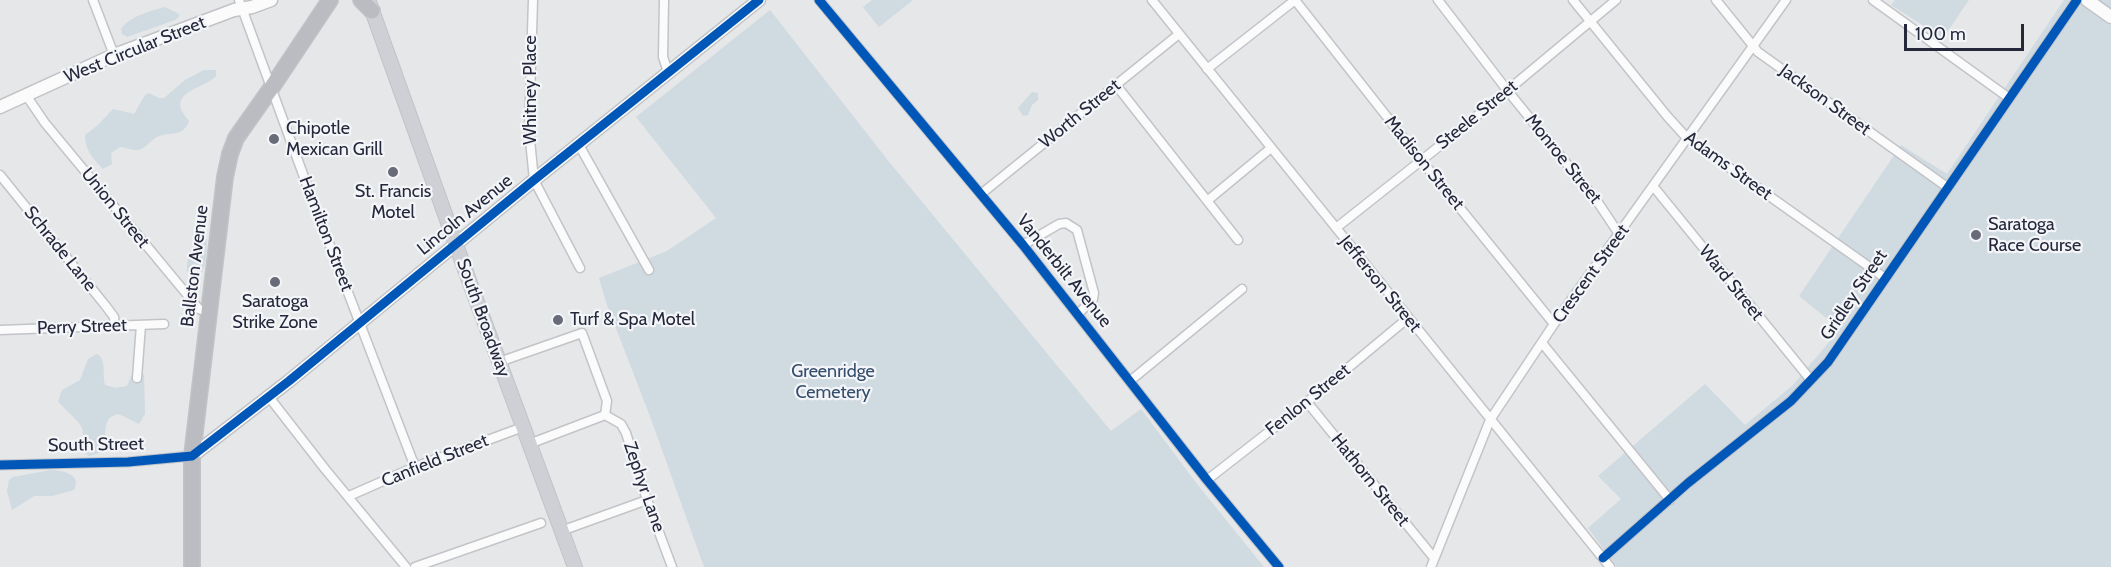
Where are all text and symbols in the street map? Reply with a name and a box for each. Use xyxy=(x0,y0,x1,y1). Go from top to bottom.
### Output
street label: West Circular Street xyxy=(61,12,209,88)
scale bar xyxy=(1907,12,2027,50)
text: 100 m xyxy=(1915,23,1966,45)
street label: Whitney Place xyxy=(520,35,542,145)
street label: Jackson Street xyxy=(1775,60,1875,140)
street label: Worth Street xyxy=(1035,75,1125,153)
street label: Steele Street xyxy=(1432,76,1522,154)
street label: Monroe Street xyxy=(1520,110,1606,208)
street label: Madison Street xyxy=(1380,112,1468,214)
place label: Chipotle Mexican Grill xyxy=(286,118,383,160)
street label: Adams Street xyxy=(1680,127,1776,205)
marker: Chipotle Mexican Grill xyxy=(267,132,281,146)
street label: Union Street xyxy=(76,164,154,252)
marker: St. Francis Motel xyxy=(386,165,400,179)
street label: Lincoln Avenue xyxy=(413,170,517,260)
street label: Hamilton Street xyxy=(294,174,358,294)
place label: St. Francis Motel xyxy=(355,181,431,224)
street label: Schrade Lane xyxy=(19,202,101,296)
street label: Ballston Avenue xyxy=(177,204,213,328)
street label: Vanderbilt Avenue xyxy=(1012,210,1116,332)
place label: Saratoga Race Course xyxy=(1988,214,2081,256)
street label: Crescent Street xyxy=(1548,220,1634,328)
marker: Saratoga Race Course xyxy=(1969,228,1983,242)
street label: Jefferson Street xyxy=(1335,231,1425,337)
street label: Ward Street xyxy=(1694,241,1768,325)
street label: Gridley Street xyxy=(1816,246,1892,344)
street label: South Broadway xyxy=(452,256,514,380)
marker: Saratoga Strike Zone xyxy=(268,275,282,289)
place label: Saratoga Strike Zone xyxy=(232,291,318,334)
place label: Turf & Spa Motel xyxy=(570,309,695,331)
marker: Turf & Spa Motel xyxy=(551,313,565,327)
street label: Perry Street xyxy=(37,315,127,339)
street label: Fenlon Street xyxy=(1261,359,1355,441)
park label: Greenridge Cemetery xyxy=(791,361,875,404)
street label: Hathorn Street xyxy=(1326,429,1414,531)
street label: Canfield Street xyxy=(378,430,492,492)
street label: South Street xyxy=(48,433,144,457)
street label: Zephyr Lane xyxy=(619,439,669,535)

